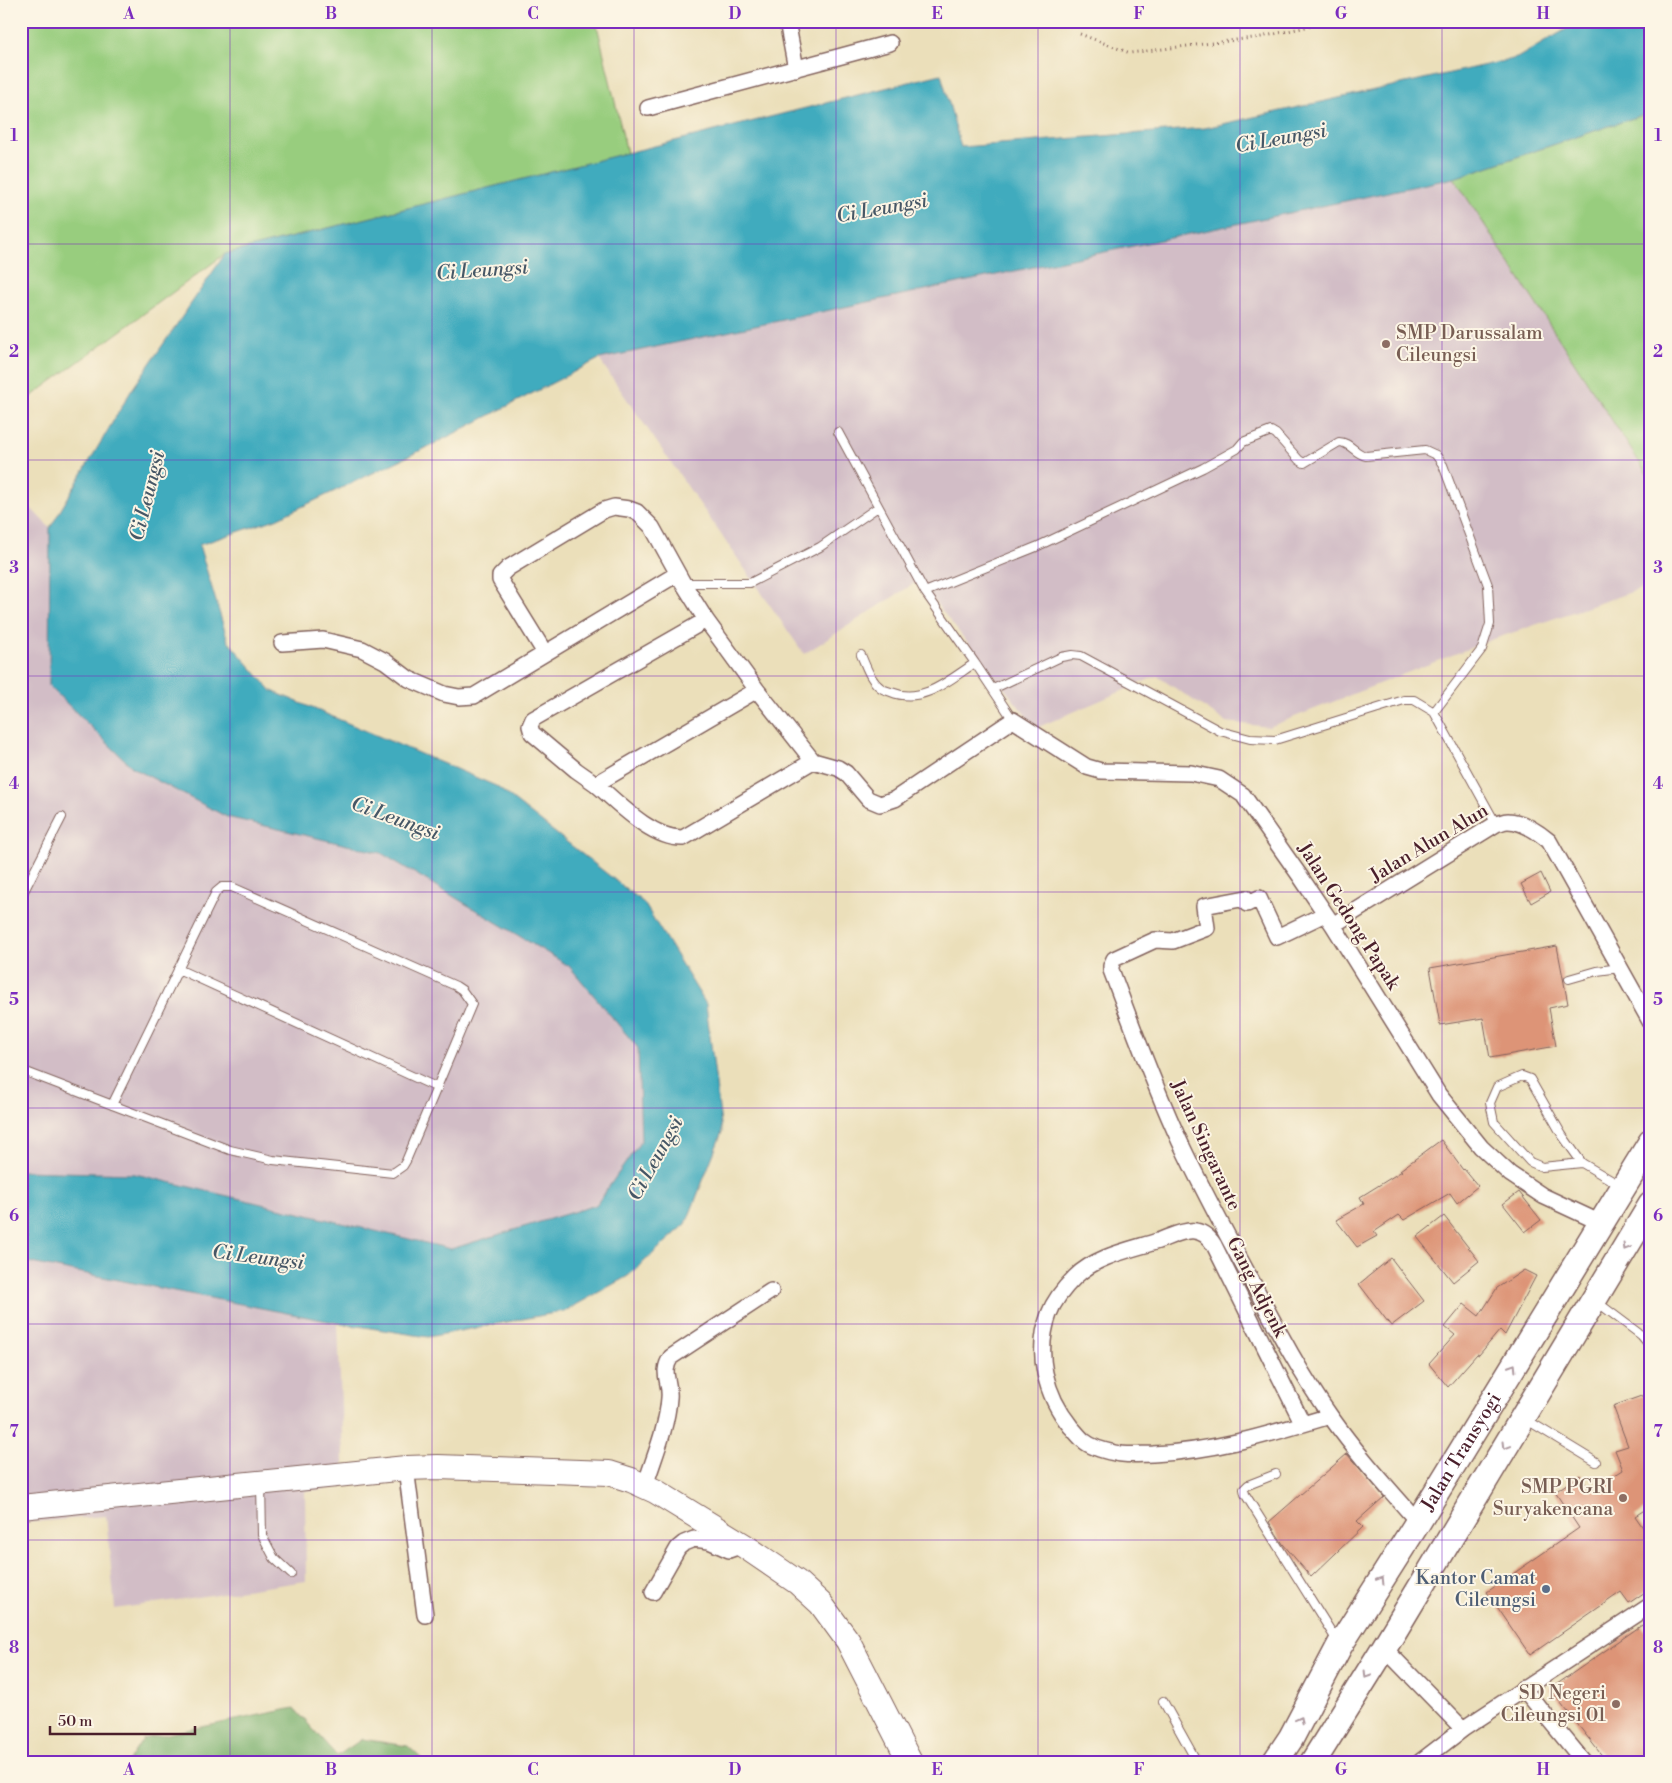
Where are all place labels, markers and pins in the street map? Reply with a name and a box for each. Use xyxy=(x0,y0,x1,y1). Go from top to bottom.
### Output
place label: SMP Darussalam Cileungsi xyxy=(1396,321,1543,367)
marker: SMP Darussalam Cileungsi xyxy=(1380,338,1392,350)
place label: SMP PGRI Suryakencana xyxy=(1493,1475,1613,1521)
marker: SMP PGRI Suryakencana xyxy=(1617,1492,1629,1504)
place label: Kantor Camat Cileungsi xyxy=(1416,1566,1536,1612)
marker: Kantor Camat Cileungsi xyxy=(1540,1583,1552,1595)
place label: SD Negeri Cileungsi 01 xyxy=(1501,1681,1606,1727)
marker: SD Negeri Cileungsi 01 xyxy=(1610,1698,1622,1710)

